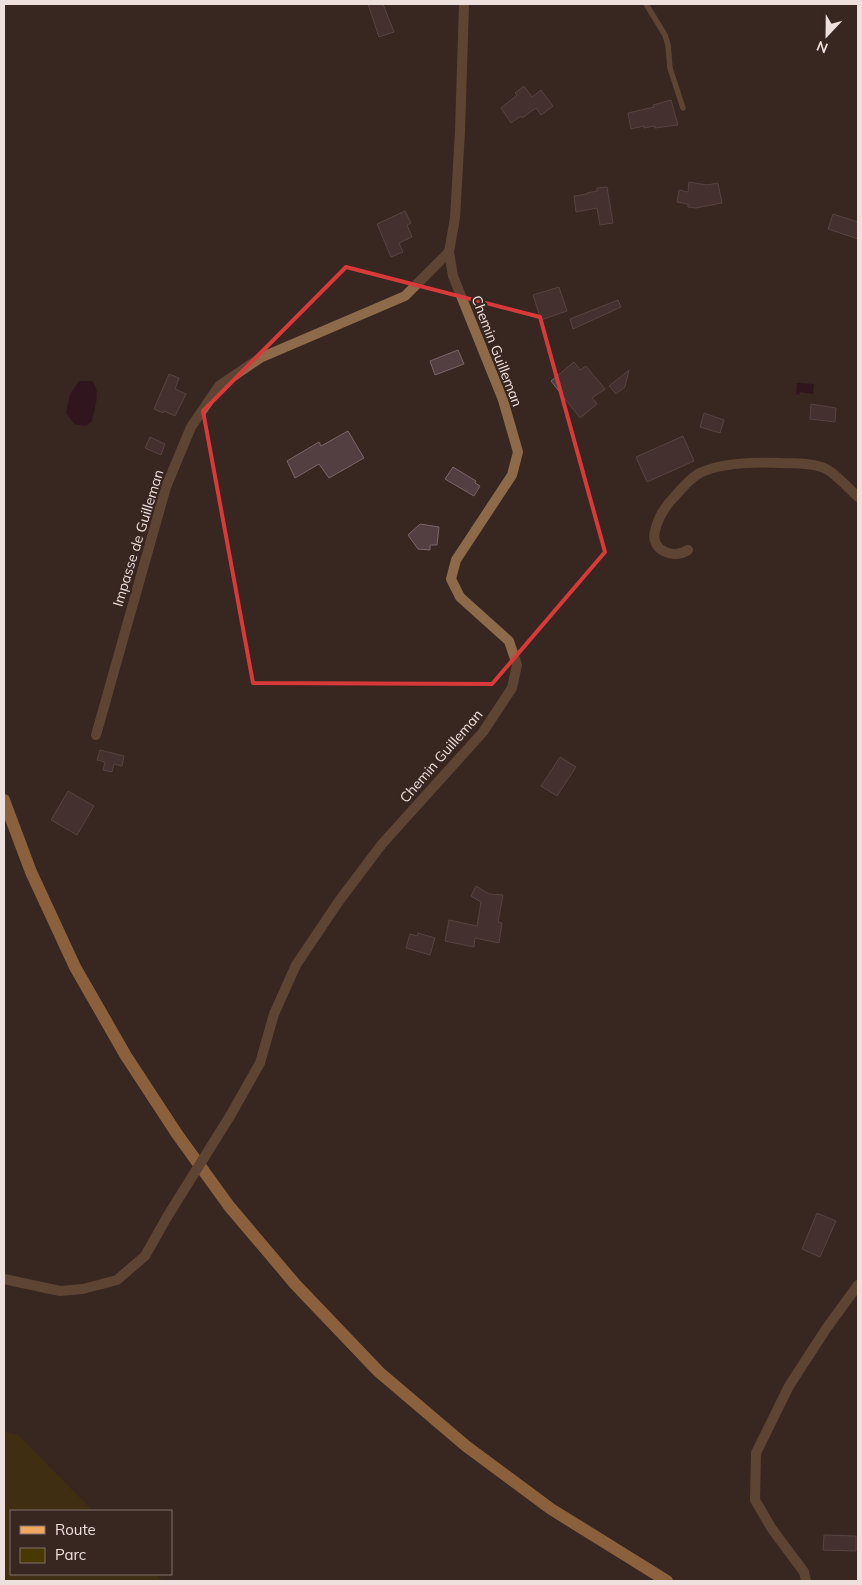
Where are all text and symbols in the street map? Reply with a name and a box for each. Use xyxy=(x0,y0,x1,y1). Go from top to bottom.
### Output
north arrow xyxy=(802,10,852,60)
text: N xyxy=(814,37,830,57)
street label: Chemin Guilleman xyxy=(468,293,526,409)
street label: Impasse de Guilleman xyxy=(109,467,167,609)
street label: Chemin Guilleman xyxy=(396,706,486,806)
legend xyxy=(10,1510,172,1575)
text: Route xyxy=(55,1520,96,1539)
text: Parc xyxy=(55,1545,86,1564)

